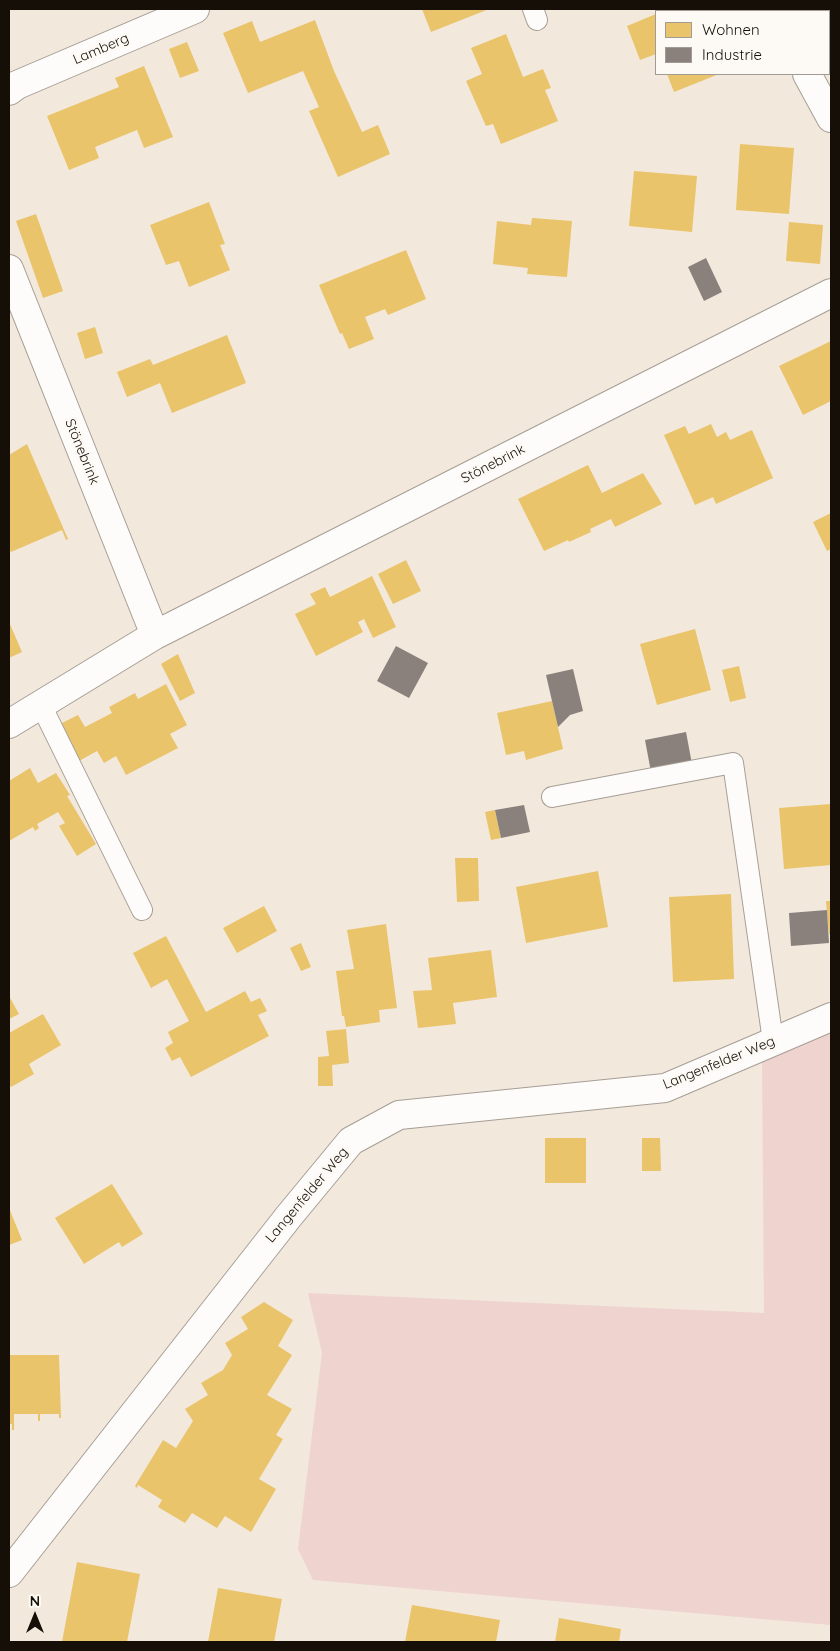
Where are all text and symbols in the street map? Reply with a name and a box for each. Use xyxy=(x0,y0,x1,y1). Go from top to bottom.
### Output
legend xyxy=(655,10,830,75)
text: Wohnen xyxy=(702,20,760,39)
street label: Lamberg xyxy=(71,30,131,68)
text: Industrie xyxy=(702,45,762,64)
street label: Stönebrink xyxy=(61,417,103,487)
street label: Stönebrink xyxy=(458,441,528,487)
street label: Langenfelder Weg xyxy=(660,1033,778,1093)
street label: Langenfelder Weg xyxy=(262,1144,352,1246)
north arrow xyxy=(10,1591,60,1641)
text: N xyxy=(30,1592,40,1610)

